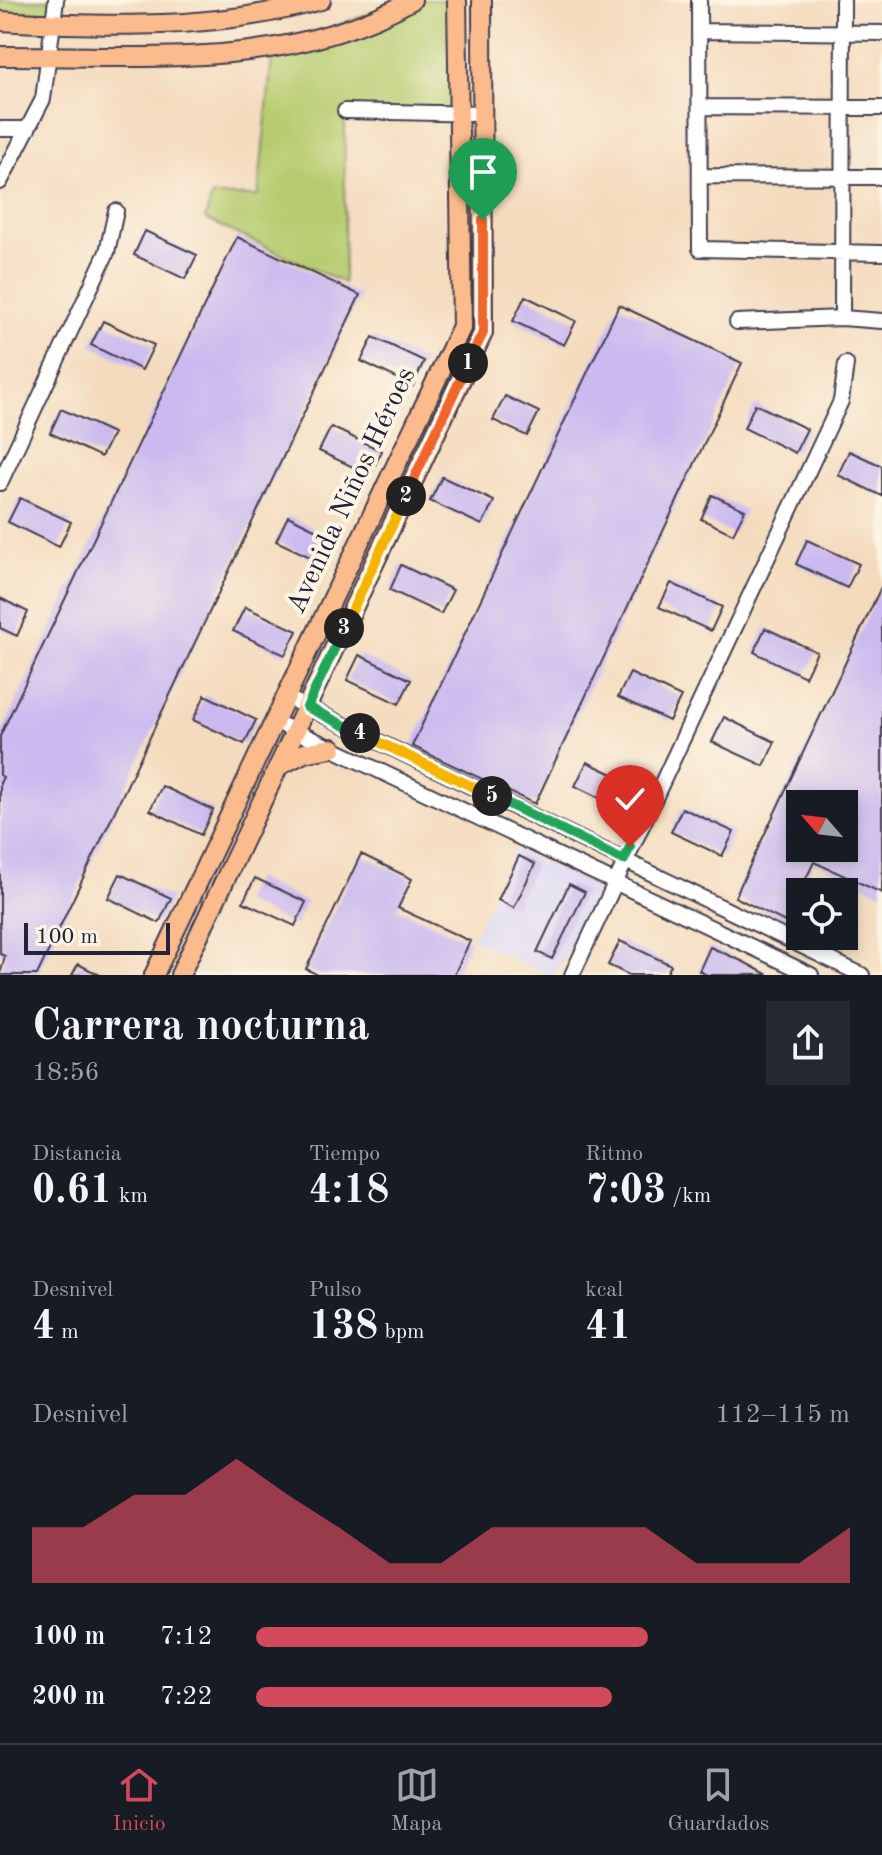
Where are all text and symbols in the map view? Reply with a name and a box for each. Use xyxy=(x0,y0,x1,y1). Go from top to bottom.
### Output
pin xyxy=(449,138,517,220)
icon: arrive xyxy=(461,150,505,194)
pin: 1 xyxy=(448,343,488,383)
text: 1 xyxy=(462,352,474,374)
street label: Avenida Niños Héroes xyxy=(283,363,421,619)
pin: 2 xyxy=(386,476,426,516)
text: 2 xyxy=(400,485,412,507)
pin: 3 xyxy=(324,608,364,648)
text: 3 xyxy=(338,617,350,639)
pin: 4 xyxy=(340,713,380,753)
text: 4 xyxy=(354,722,366,744)
pin xyxy=(596,765,664,847)
pin: 5 xyxy=(472,776,512,816)
icon: check xyxy=(608,777,652,821)
text: 5 xyxy=(486,785,498,807)
north arrow xyxy=(786,790,858,862)
map controls xyxy=(786,790,858,950)
button: locate xyxy=(786,878,858,950)
scale bar xyxy=(24,919,170,955)
text: 100 m xyxy=(36,926,98,948)
button: share xyxy=(766,1001,850,1085)
text: Carrera nocturna xyxy=(32,1005,369,1049)
text: 18:56 xyxy=(32,1060,100,1086)
text: Distancia xyxy=(32,1143,122,1165)
text: Tiempo xyxy=(309,1143,380,1165)
text: Ritmo xyxy=(585,1143,643,1165)
text: 0.61 xyxy=(32,1172,113,1212)
text: 4:18 xyxy=(309,1172,389,1212)
text: 7:03 xyxy=(585,1172,666,1212)
text: km xyxy=(113,1185,148,1207)
text: /km xyxy=(666,1185,711,1207)
text: Desnivel xyxy=(32,1279,113,1301)
text: Pulso xyxy=(309,1279,362,1301)
text: kcal xyxy=(585,1279,623,1301)
text: 4 xyxy=(32,1308,55,1348)
text: 138 xyxy=(309,1308,378,1348)
text: 41 xyxy=(585,1308,632,1348)
text: m xyxy=(55,1321,79,1343)
text: bpm xyxy=(378,1321,425,1343)
text: Desnivel xyxy=(32,1402,128,1428)
text: 112–115 m xyxy=(715,1402,850,1428)
text: 100 m xyxy=(32,1624,105,1650)
text: 7:12 xyxy=(160,1624,213,1650)
text: 200 m xyxy=(32,1684,105,1710)
text: 7:22 xyxy=(160,1684,213,1710)
tab: Inicio xyxy=(113,1763,166,1838)
tab: Mapa xyxy=(391,1763,442,1838)
tab: Guardados xyxy=(668,1763,769,1838)

